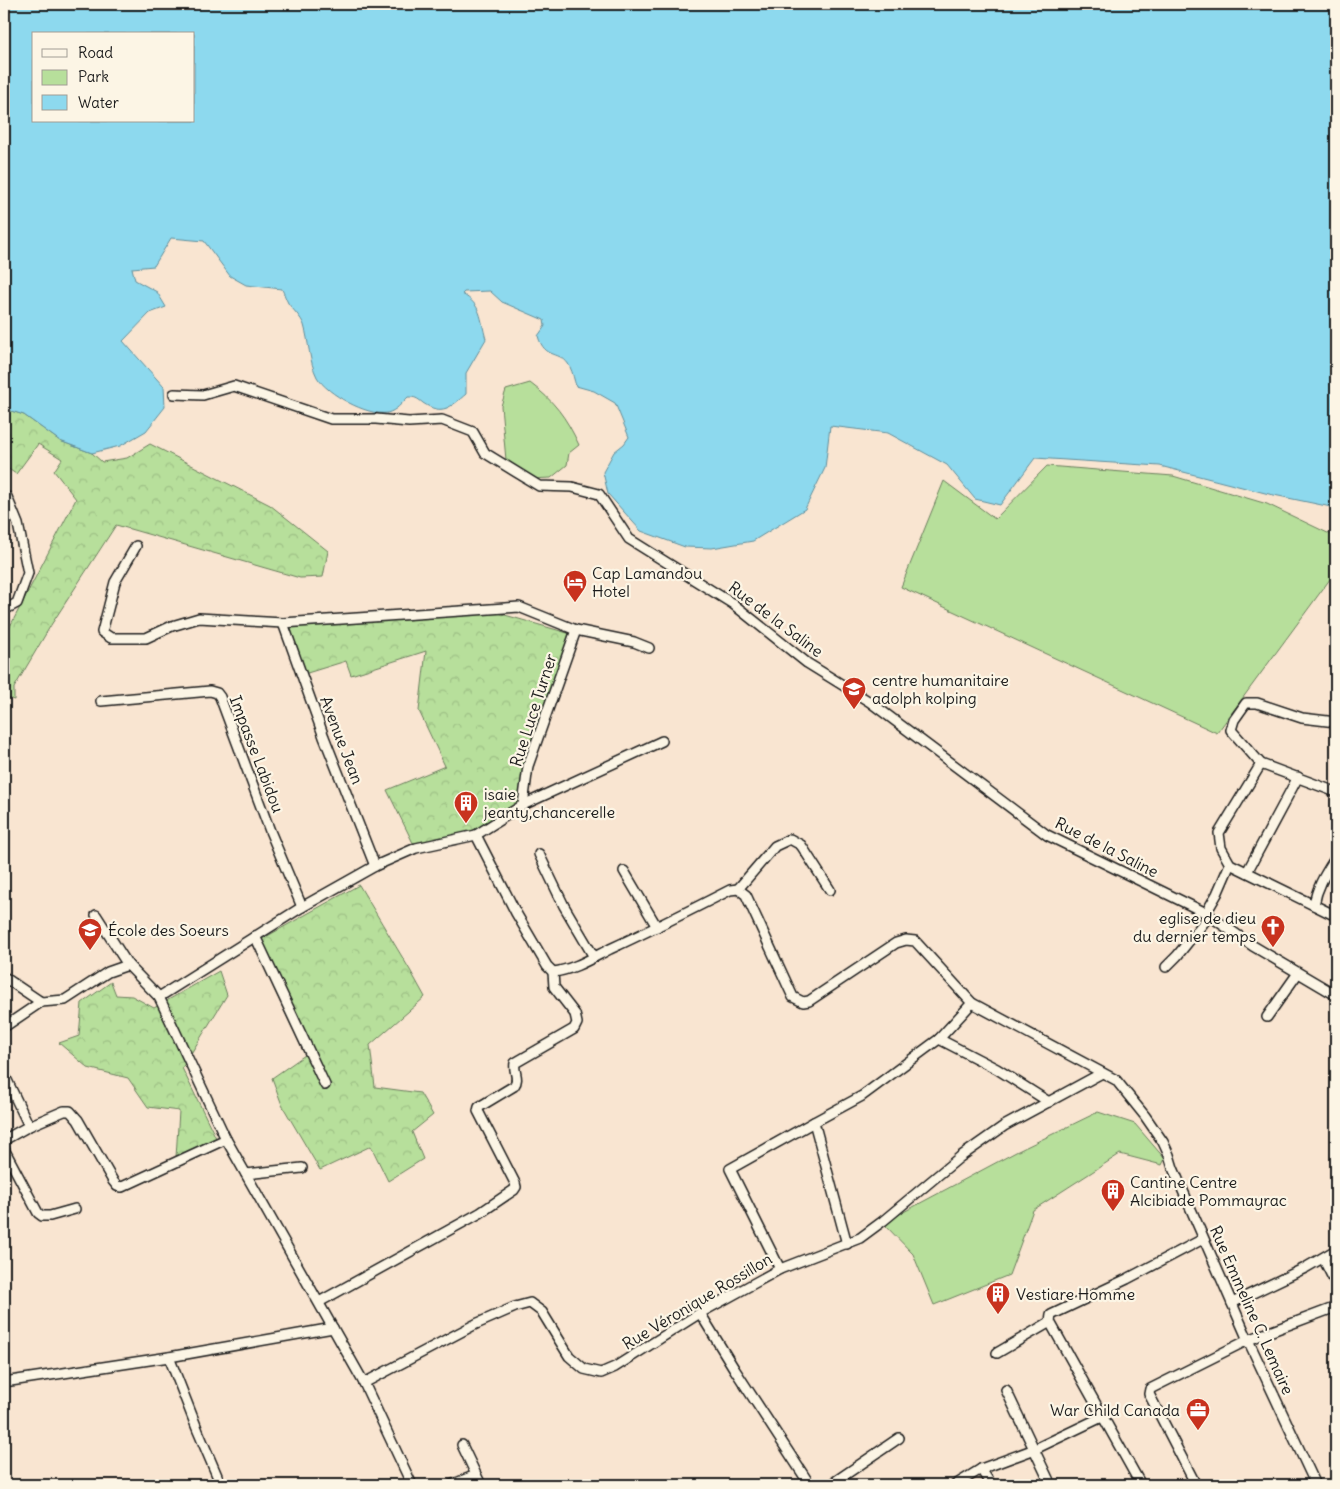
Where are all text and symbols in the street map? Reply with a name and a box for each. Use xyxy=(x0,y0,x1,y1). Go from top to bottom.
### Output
legend xyxy=(32,32,195,122)
text: Road xyxy=(78,43,113,62)
text: Park xyxy=(78,67,109,86)
text: Water xyxy=(78,93,119,112)
place label: Cap Lamandou Hotel xyxy=(592,563,702,601)
hotel icon: Cap Lamandou Hotel xyxy=(562,569,588,603)
street label: Rue de la Saline xyxy=(725,577,827,661)
street label: Rue Luce Turner xyxy=(505,651,561,769)
place label: centre humanitaire adolph kolping xyxy=(872,670,1009,708)
school or university icon: centre humanitaire adolph kolping xyxy=(841,676,867,710)
street label: Impasse Labidou xyxy=(225,693,289,815)
street label: Avenue Jean xyxy=(316,693,368,787)
place label: isaie jeanty,chancerelle xyxy=(483,784,615,822)
building icon: isaie jeanty,chancerelle xyxy=(453,790,479,824)
street label: Rue de la Saline xyxy=(1052,812,1162,882)
place label: eglise de dieu du dernier temps xyxy=(1133,908,1256,946)
church icon: eglise de dieu du dernier temps xyxy=(1260,914,1286,948)
school or university icon: École des Soeurs xyxy=(77,917,103,951)
place label: École des Soeurs xyxy=(108,920,229,940)
place label: Cantine Centre Alcibiade Pommayrac xyxy=(1130,1172,1287,1210)
building icon: Cantine Centre Alcibiade Pommayrac xyxy=(1100,1178,1126,1212)
street label: Rue Emmeline C. Lemaire xyxy=(1206,1223,1298,1397)
street label: Rue Véronique Rossillon xyxy=(618,1248,776,1354)
building icon: Vestiare Homme xyxy=(985,1281,1011,1315)
place label: Vestiare Homme xyxy=(1016,1284,1135,1304)
office icon: War Child Canada xyxy=(1185,1397,1211,1431)
place label: War Child Canada xyxy=(1050,1400,1180,1420)

